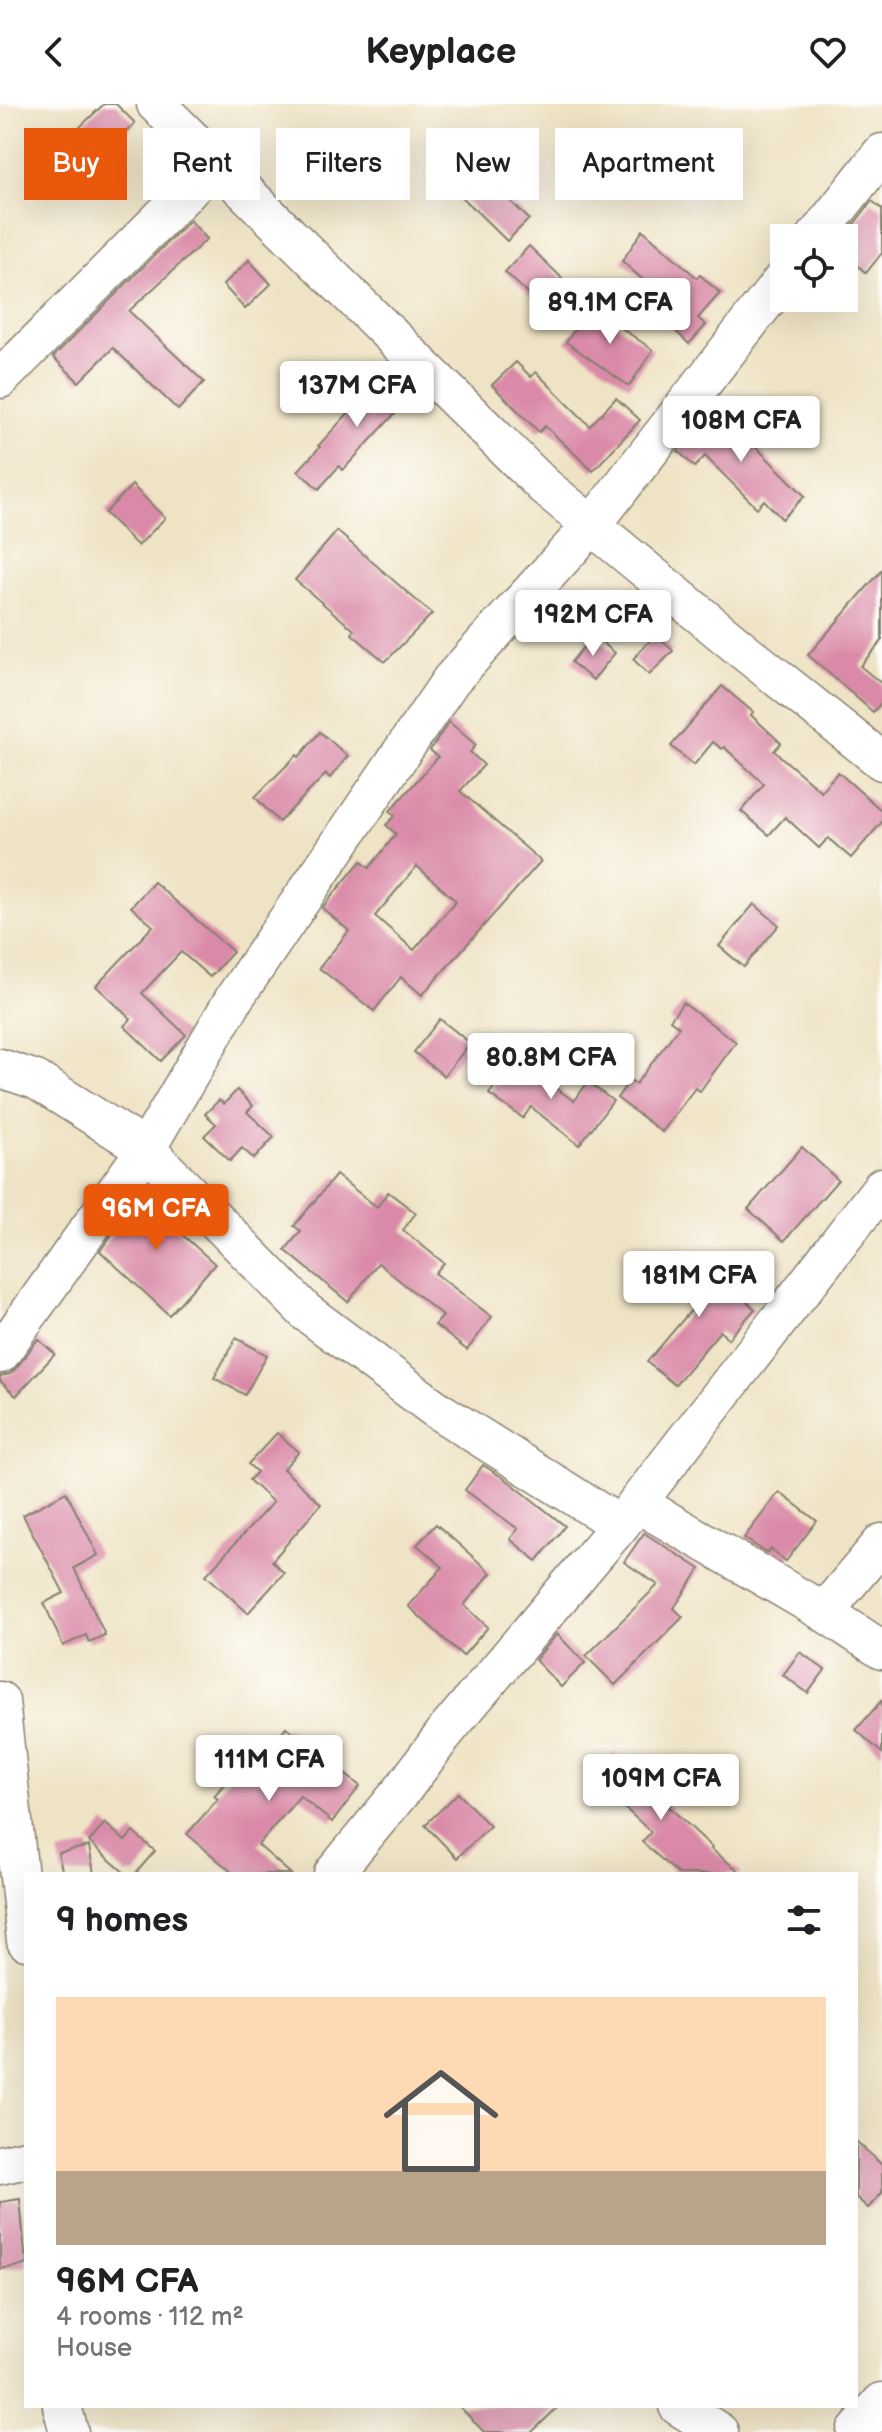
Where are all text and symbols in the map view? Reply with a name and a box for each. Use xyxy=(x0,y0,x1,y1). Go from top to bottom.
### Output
icon: back xyxy=(32,30,76,74)
icon: heart xyxy=(806,30,850,74)
text: Keyplace xyxy=(366,31,516,74)
chip: Buy xyxy=(24,128,127,200)
chip: Rent xyxy=(143,128,260,200)
chip: Filters xyxy=(276,128,410,200)
chip: New xyxy=(426,128,539,200)
chip: Apartment xyxy=(555,128,743,200)
map controls xyxy=(770,224,858,312)
button: locate xyxy=(770,224,858,312)
pin: 89.1M CFA xyxy=(518,278,702,346)
text: 89.1M CFA xyxy=(547,288,673,319)
pin: 137M CFA xyxy=(274,361,440,429)
text: 137M CFA xyxy=(298,371,416,402)
pin: 108M CFA xyxy=(658,396,824,464)
text: 108M CFA xyxy=(681,406,801,437)
pin: 192M CFA xyxy=(510,590,676,658)
text: 192M CFA xyxy=(533,600,653,631)
pin: 80.8M CFA xyxy=(459,1033,643,1101)
text: 80.8M CFA xyxy=(486,1043,617,1074)
pin: 96M CFA xyxy=(82,1184,230,1252)
text: 96M CFA xyxy=(102,1194,210,1225)
pin: 181M CFA xyxy=(616,1251,782,1319)
text: 181M CFA xyxy=(641,1261,757,1292)
pin: 111M CFA xyxy=(186,1735,352,1803)
text: 111M CFA xyxy=(214,1745,324,1776)
pin: 109M CFA xyxy=(578,1754,744,1822)
text: 109M CFA xyxy=(601,1764,721,1795)
icon: filters xyxy=(782,1898,826,1942)
text: 9 homes xyxy=(56,1900,188,1941)
icon: home xyxy=(369,2049,513,2193)
text: 96M CFA xyxy=(56,2261,198,2302)
text: 4 rooms · 112 m² xyxy=(56,2302,244,2333)
text: House xyxy=(56,2333,132,2364)

